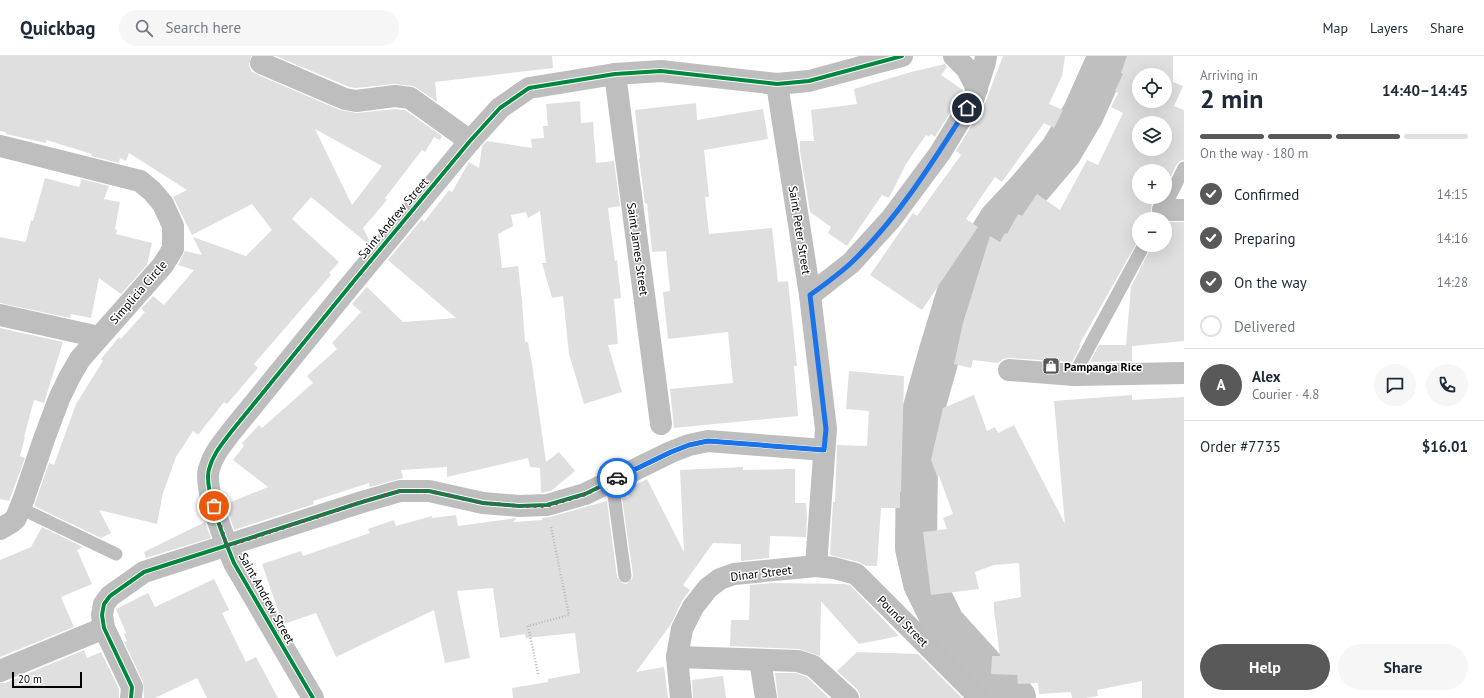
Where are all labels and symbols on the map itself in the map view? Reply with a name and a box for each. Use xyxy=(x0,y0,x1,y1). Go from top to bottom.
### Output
pin xyxy=(950,91,984,125)
street label: Saint Andrew Street xyxy=(355,174,431,262)
street label: Saint Peter Street xyxy=(786,185,814,275)
street label: Saint James Street xyxy=(624,202,652,296)
street label: Simplicia Circle xyxy=(106,257,170,327)
shop icon: Pampanga Rice xyxy=(1041,356,1061,376)
place label: Pampanga Rice xyxy=(1064,359,1142,374)
courier xyxy=(597,458,637,498)
pin xyxy=(197,489,231,523)
street label: Saint Andrew Street xyxy=(236,550,298,646)
street label: Dinar Street xyxy=(730,562,792,584)
street label: Pound Street xyxy=(874,592,932,650)
scale bar xyxy=(12,670,82,689)

